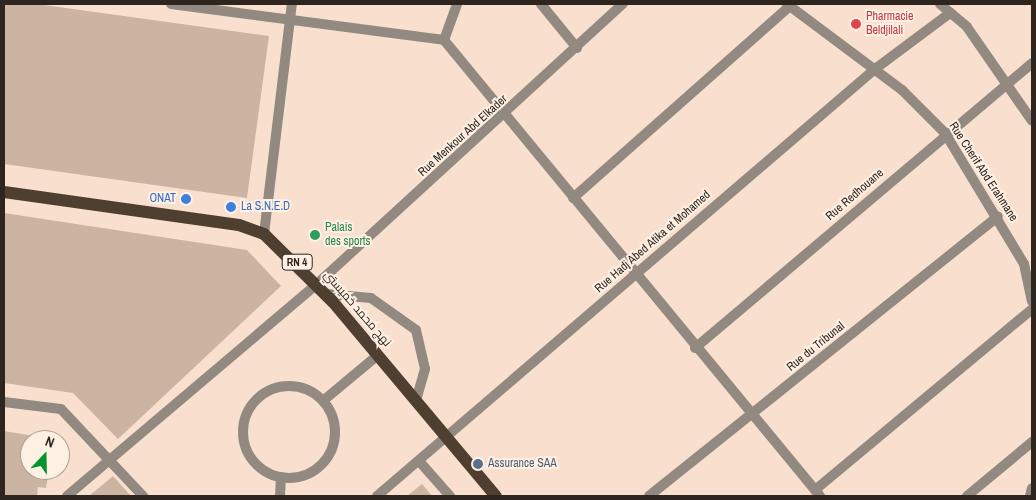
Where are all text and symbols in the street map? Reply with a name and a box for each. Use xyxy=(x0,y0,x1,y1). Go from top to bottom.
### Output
place label: Pharmacie Beldjilali xyxy=(866,10,914,38)
marker: Pharmacie Beldjilali xyxy=(850,18,862,30)
street label: Rue Menkour Abd Elkader xyxy=(415,92,511,180)
street label: Rue Cherif Abd Erahmane xyxy=(945,119,1021,225)
street label: Rue Redhouane xyxy=(823,166,887,224)
street label: Rue Hadj Abed Atika et Mohamed xyxy=(592,188,714,296)
place label: ONAT xyxy=(149,192,176,206)
marker: ONAT xyxy=(180,193,192,205)
place label: La S.N.E.D xyxy=(241,200,290,214)
marker: La S.N.E.D xyxy=(225,201,237,213)
place label: Palais des sports xyxy=(325,221,370,249)
marker: Palais des sports xyxy=(309,229,321,241)
road number: RN 4 xyxy=(281,253,313,270)
street label: نهج محمد خميستي xyxy=(320,268,394,350)
street label: Rue du Tribunal xyxy=(784,319,848,375)
north arrow xyxy=(20,430,70,480)
text: N xyxy=(43,432,57,452)
place label: Assurance SAA xyxy=(488,457,557,471)
marker: Assurance SAA xyxy=(472,458,484,470)

